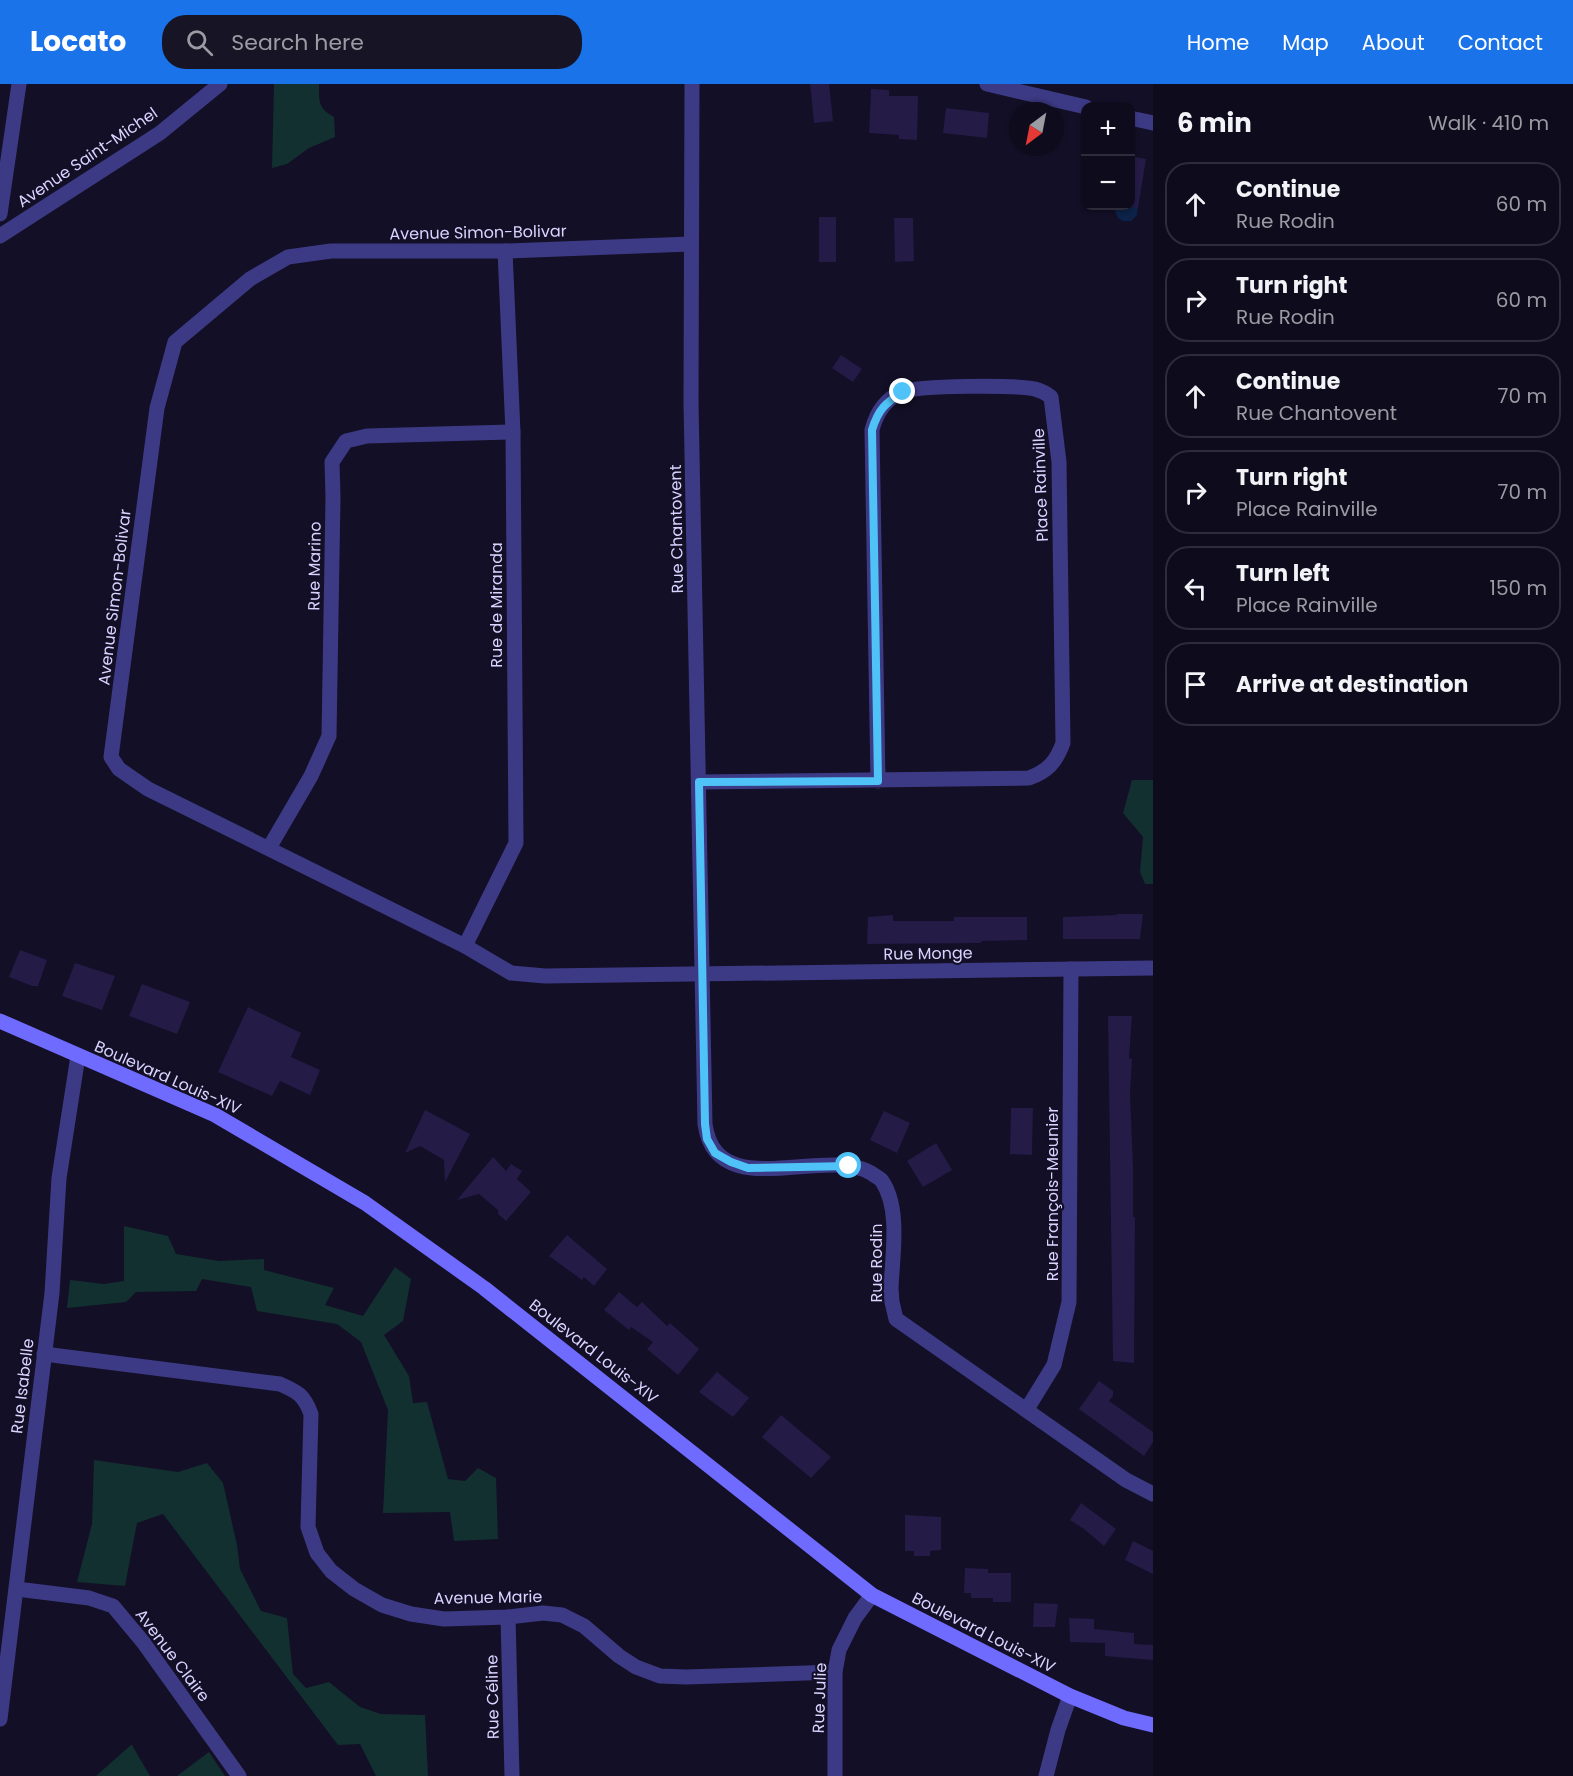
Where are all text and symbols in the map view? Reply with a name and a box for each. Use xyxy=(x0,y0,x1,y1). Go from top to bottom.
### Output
search box xyxy=(162,15,582,69)
text: Locato xyxy=(30,22,126,61)
icon: search xyxy=(183,26,216,59)
text: Search here xyxy=(231,27,364,58)
text: Home xyxy=(1187,28,1249,57)
text: Map xyxy=(1282,28,1329,57)
text: About xyxy=(1362,28,1425,57)
text: Contact xyxy=(1458,28,1543,57)
street label: Avenue Saint-Michel xyxy=(12,102,162,213)
north arrow xyxy=(1009,102,1063,156)
map controls xyxy=(1081,102,1135,210)
button: + xyxy=(1081,102,1135,156)
text: 6 min xyxy=(1177,105,1252,141)
text: Walk · 410 m xyxy=(1428,109,1549,137)
button: − xyxy=(1081,156,1135,210)
text: Continue xyxy=(1236,174,1340,205)
icon: ahead xyxy=(1179,188,1212,221)
text: 60 m xyxy=(1496,190,1547,218)
text: Rue Rodin xyxy=(1236,207,1335,235)
street label: Avenue Simon-Bolivar xyxy=(389,219,567,246)
text: Turn right xyxy=(1236,270,1347,301)
icon: right xyxy=(1179,284,1212,317)
text: 60 m xyxy=(1496,286,1547,314)
text: Rue Rodin xyxy=(1236,303,1335,331)
text: Continue xyxy=(1236,366,1340,397)
route end xyxy=(889,378,915,404)
icon: ahead xyxy=(1179,380,1212,413)
text: 70 m xyxy=(1498,382,1547,410)
text: Rue Chantovent xyxy=(1236,399,1397,427)
street label: Place Rainville xyxy=(1027,428,1054,542)
text: Turn right xyxy=(1236,462,1347,493)
street label: Rue Chantovent xyxy=(664,464,689,594)
icon: right xyxy=(1179,476,1212,509)
text: 70 m xyxy=(1498,478,1547,506)
text: Place Rainville xyxy=(1236,495,1378,523)
street label: Avenue Simon-Bolivar xyxy=(92,508,137,686)
street label: Rue Marino xyxy=(302,521,327,611)
street label: Rue de Miranda xyxy=(485,542,508,668)
text: Turn left xyxy=(1236,558,1330,589)
icon: left xyxy=(1179,572,1212,605)
text: 150 m xyxy=(1490,574,1547,602)
text: Place Rainville xyxy=(1236,591,1378,619)
icon: arrive xyxy=(1179,668,1212,701)
text: Arrive at destination xyxy=(1236,669,1468,700)
street label: Rue Monge xyxy=(883,941,973,966)
street label: Boulevard Louis-XIV xyxy=(91,1035,245,1120)
street label: Rue François-Meunier xyxy=(1041,1107,1064,1281)
route start xyxy=(835,1152,861,1178)
street label: Rue Rodin xyxy=(865,1223,888,1303)
street label: Boulevard Louis-XIV xyxy=(524,1294,663,1409)
street label: Rue Isabelle xyxy=(5,1337,40,1435)
street label: Avenue Marie xyxy=(433,1585,543,1610)
street label: Boulevard Louis-XIV xyxy=(908,1586,1060,1679)
street label: Avenue Claire xyxy=(130,1604,215,1707)
street label: Rue Céline xyxy=(480,1654,505,1739)
street label: Rue Julie xyxy=(807,1662,832,1734)

